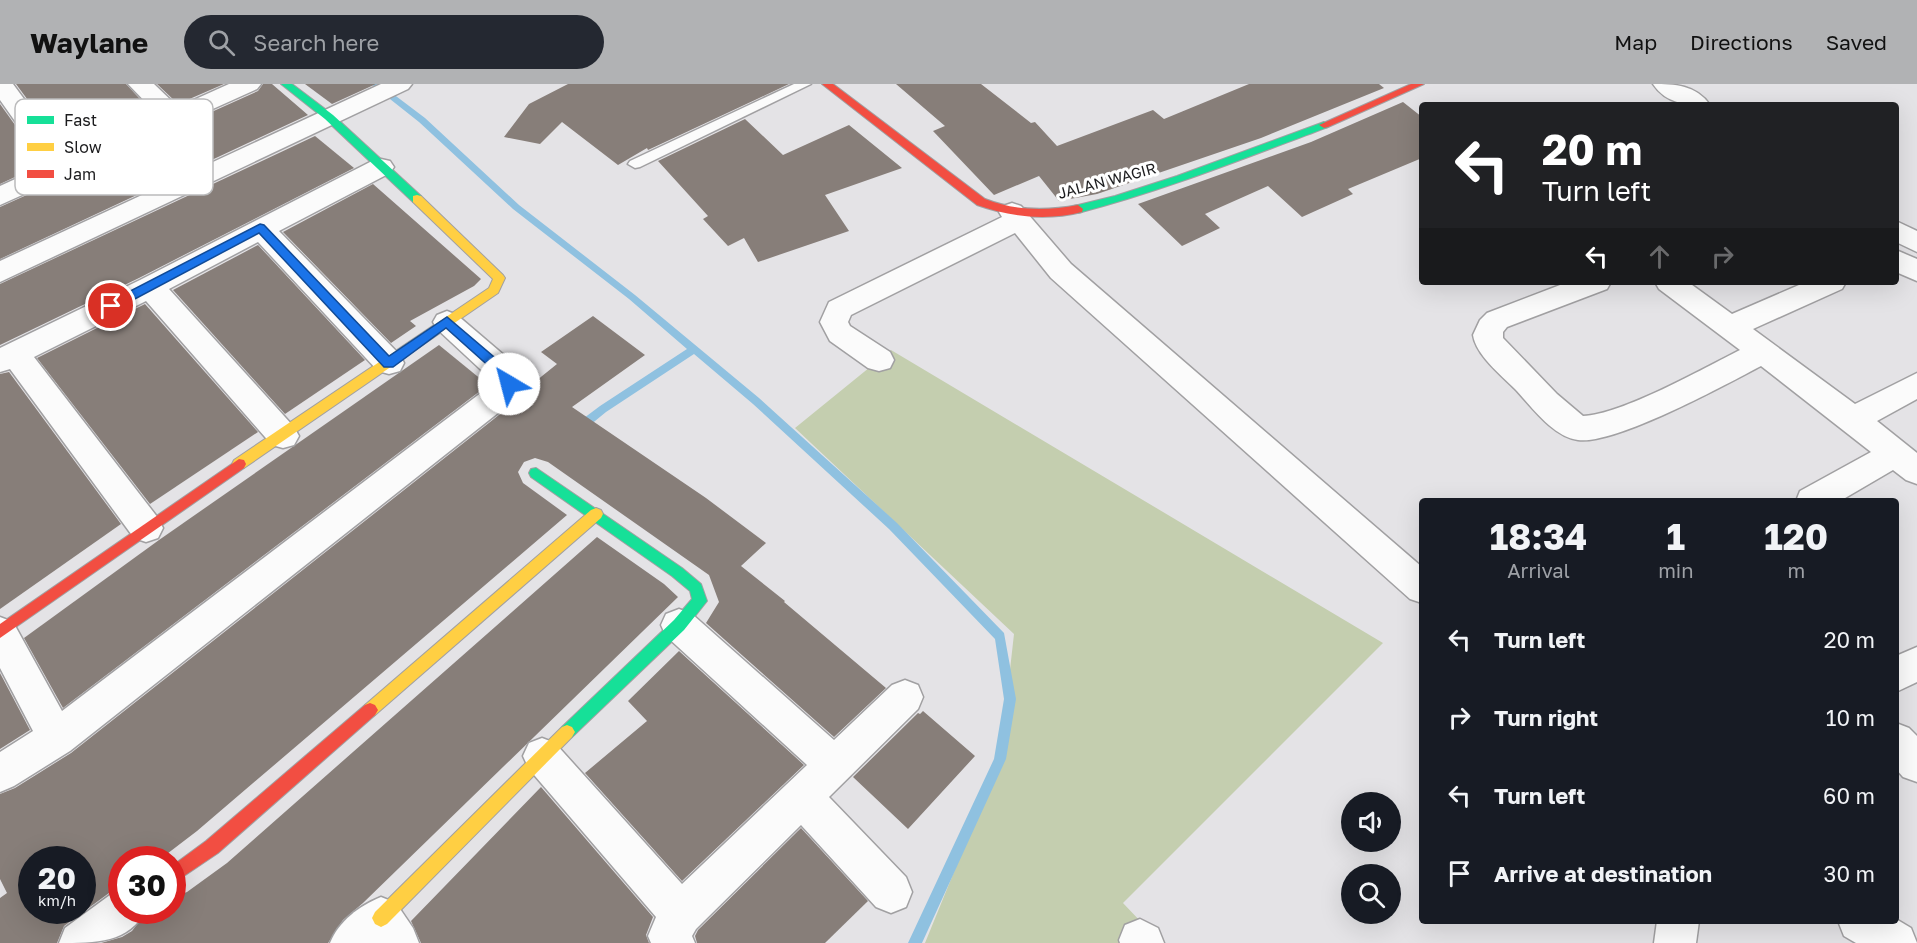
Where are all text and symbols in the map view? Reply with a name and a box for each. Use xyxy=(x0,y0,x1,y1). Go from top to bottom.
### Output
search box xyxy=(184,15,604,69)
text: Waylane xyxy=(30,26,148,59)
icon: search xyxy=(205,26,238,59)
text: Search here xyxy=(253,29,379,56)
text: Map xyxy=(1614,29,1657,55)
text: Directions xyxy=(1690,29,1793,55)
text: Saved xyxy=(1826,29,1887,55)
legend xyxy=(15,99,213,195)
text: Fast xyxy=(64,110,97,130)
text: 20 m xyxy=(1542,124,1642,174)
icon: left xyxy=(1443,126,1521,204)
text: Slow xyxy=(64,137,102,157)
street label: JALAN WAGIR xyxy=(1056,158,1158,202)
text: Jam xyxy=(64,164,96,184)
text: Turn left xyxy=(1542,175,1651,207)
icon: left xyxy=(1580,240,1613,273)
icon: ahead xyxy=(1643,240,1676,273)
icon: right xyxy=(1706,240,1739,273)
pin xyxy=(85,280,136,331)
icon: arrive xyxy=(94,289,127,322)
position arrow xyxy=(477,352,541,416)
text: 18:34 xyxy=(1490,515,1587,558)
text: 1 xyxy=(1667,515,1685,558)
text: 120 xyxy=(1764,515,1828,558)
text: Arrival xyxy=(1507,558,1570,582)
text: min xyxy=(1658,558,1694,582)
text: m xyxy=(1787,558,1805,582)
icon: left xyxy=(1443,623,1476,656)
text: Turn left xyxy=(1494,626,1585,653)
text: 20 m xyxy=(1824,626,1875,653)
icon: right xyxy=(1443,701,1476,734)
text: Turn right xyxy=(1494,704,1598,731)
text: 10 m xyxy=(1826,704,1875,731)
icon: left xyxy=(1443,779,1476,812)
text: Turn left xyxy=(1494,782,1585,809)
text: 60 m xyxy=(1823,782,1875,809)
map controls xyxy=(1341,792,1401,924)
button: sound xyxy=(1341,792,1401,852)
speed limit sign: 30 xyxy=(108,846,186,924)
icon: arrive xyxy=(1443,857,1476,890)
text: 20 xyxy=(38,860,76,896)
text: Arrive at destination xyxy=(1494,860,1712,887)
text: 30 m xyxy=(1824,860,1875,887)
button: search xyxy=(1341,864,1401,924)
text: km/h xyxy=(38,891,76,909)

